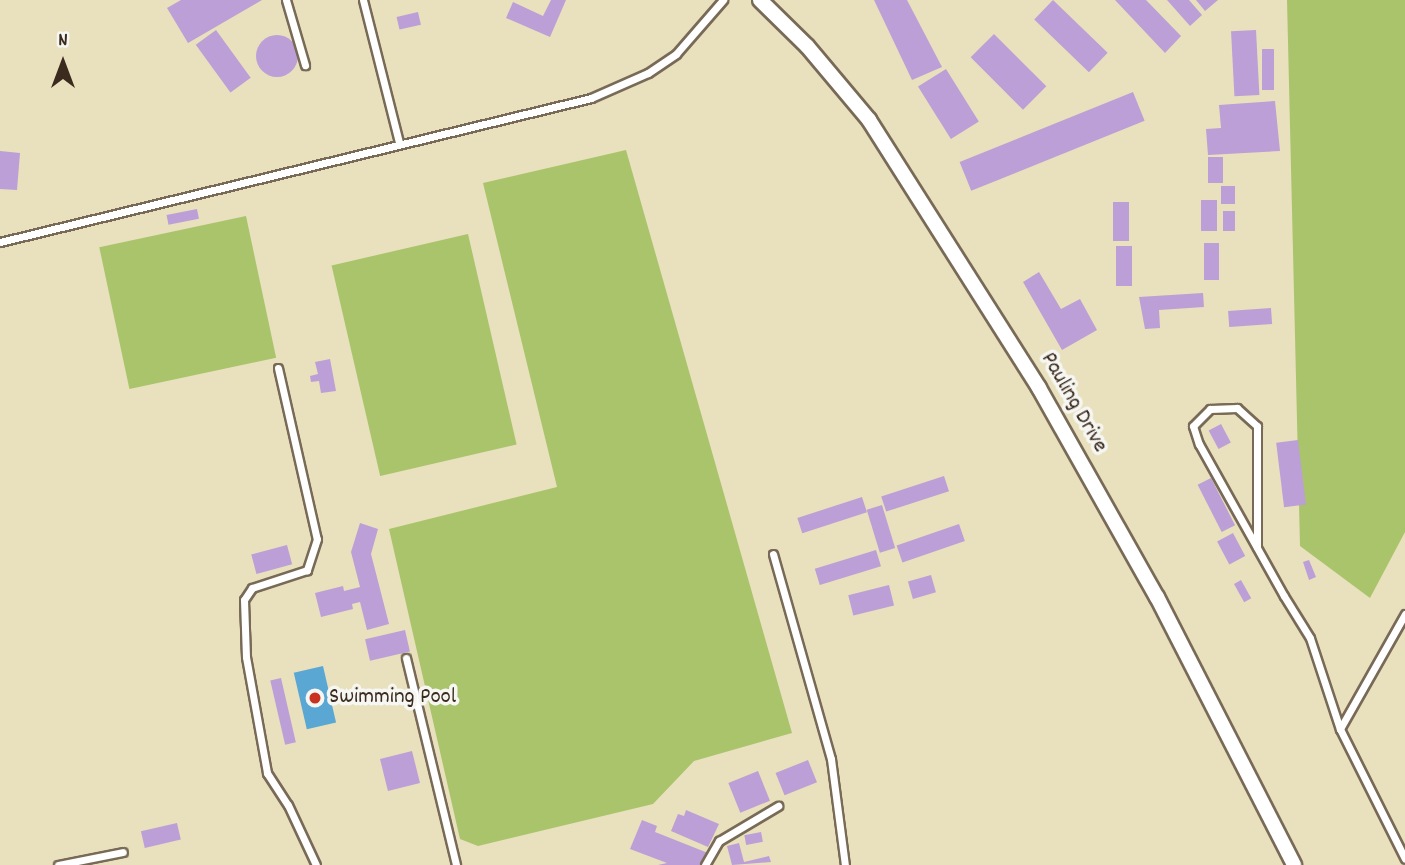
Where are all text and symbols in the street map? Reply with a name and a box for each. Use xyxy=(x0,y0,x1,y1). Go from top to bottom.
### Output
north arrow xyxy=(28,28,98,98)
text: N xyxy=(58,28,68,55)
street label: Pauling Drive xyxy=(1033,348,1113,458)
place label: Swimming Pool xyxy=(329,684,456,712)
marker: Swimming Pool xyxy=(307,690,323,706)

